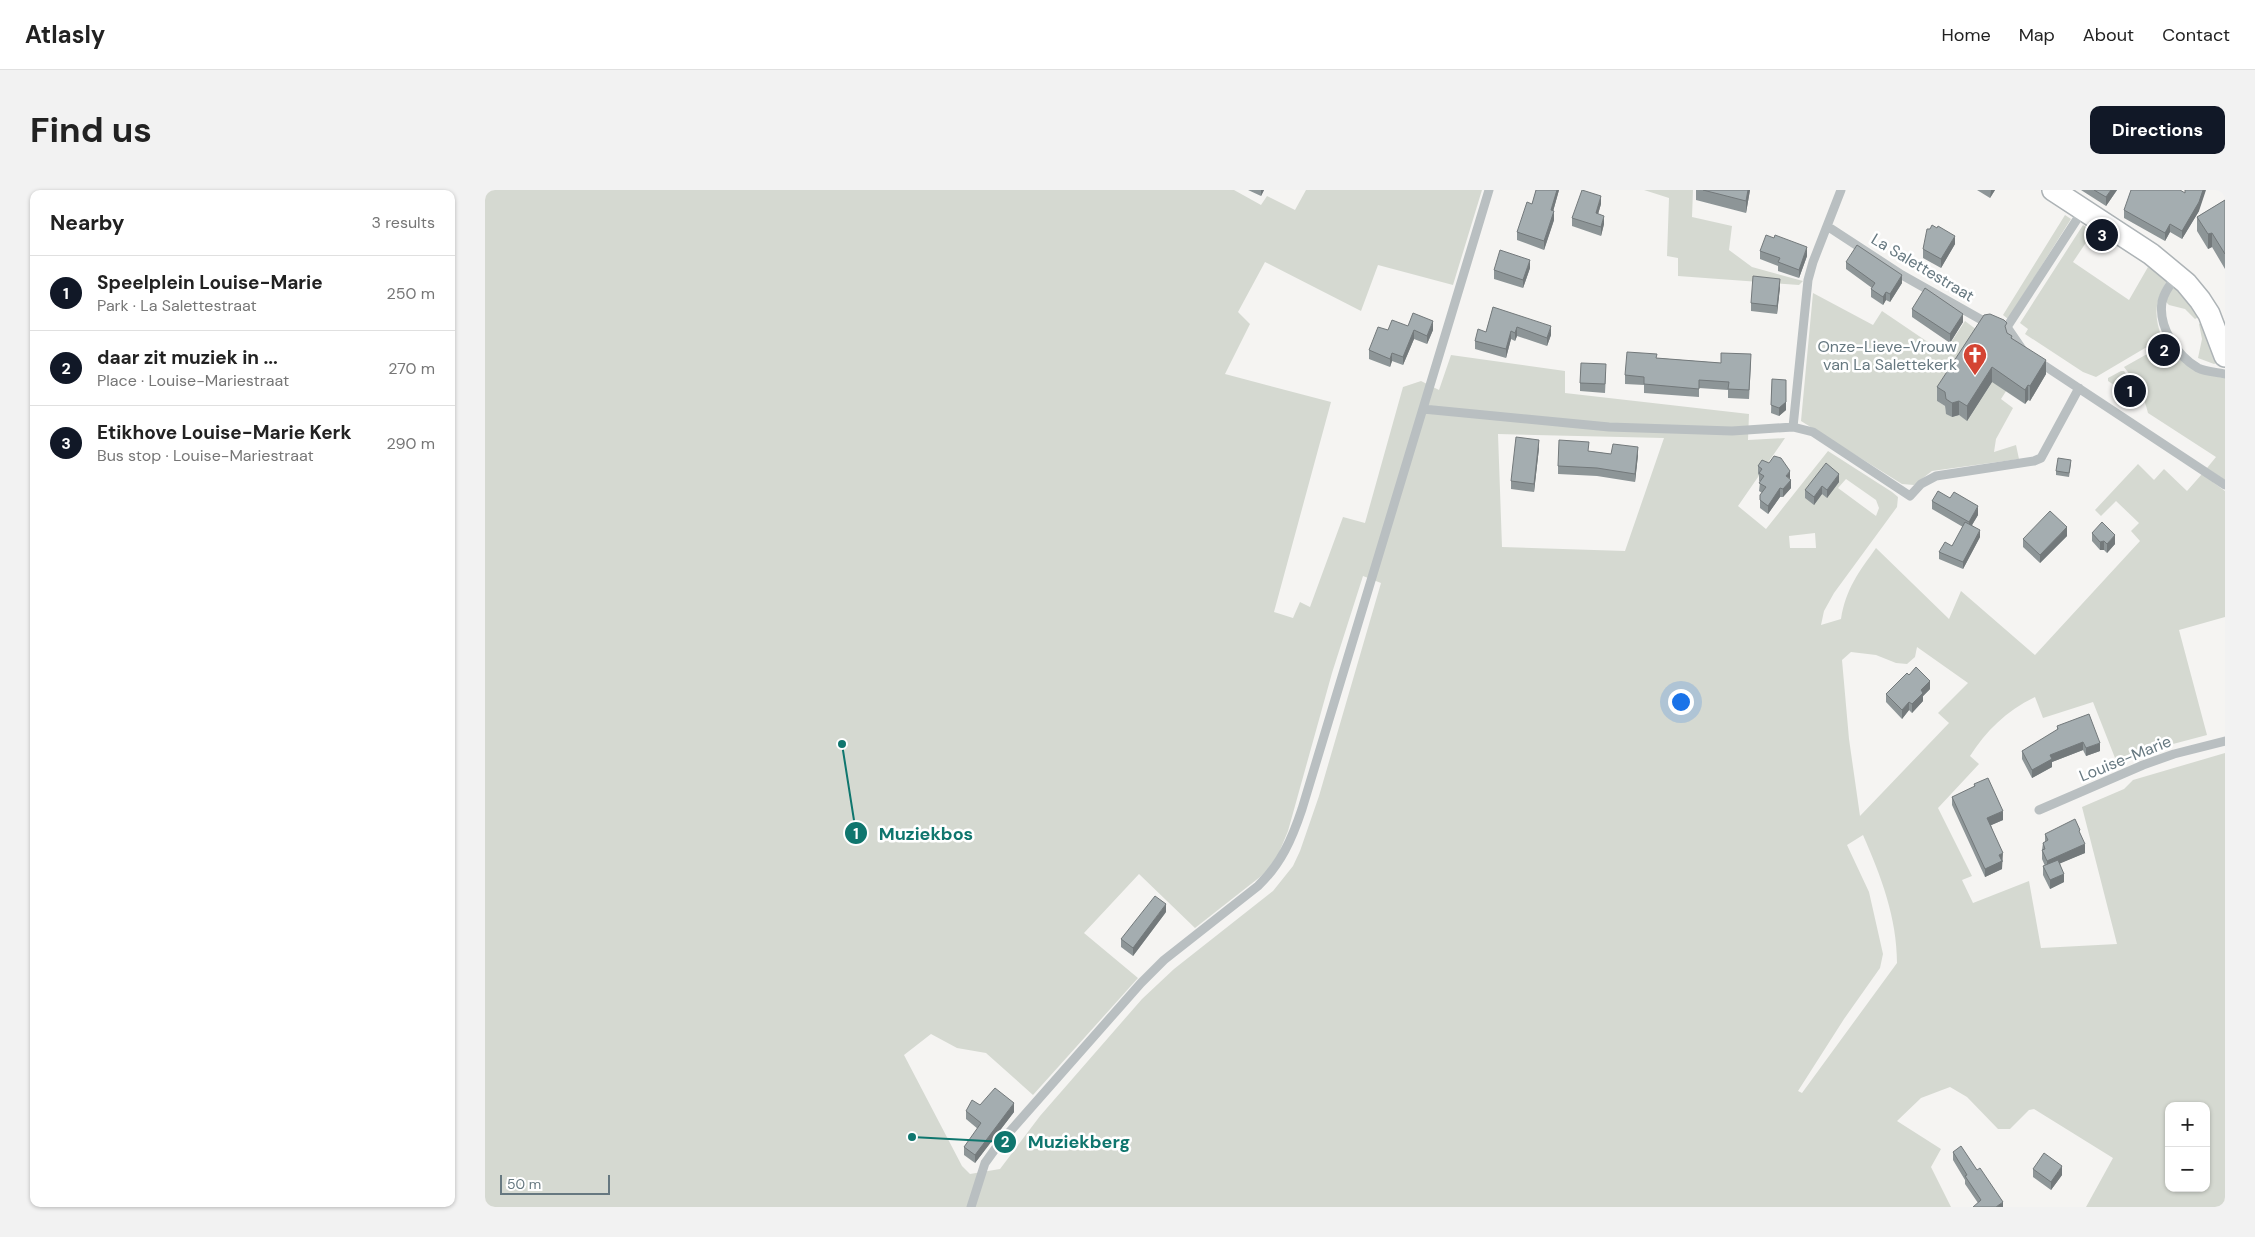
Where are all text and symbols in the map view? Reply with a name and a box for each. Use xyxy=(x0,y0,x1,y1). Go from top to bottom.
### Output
text: Atlasly xyxy=(25,19,105,50)
text: Home xyxy=(1941,23,1991,47)
text: Map xyxy=(2019,23,2055,47)
text: About xyxy=(2083,23,2134,47)
text: Contact xyxy=(2162,23,2230,47)
button: Directions xyxy=(2090,106,2225,154)
text: Find us xyxy=(30,107,152,153)
text: Nearby xyxy=(50,209,124,237)
text: 3 results xyxy=(372,212,435,233)
pin: 3 xyxy=(2086,216,2118,254)
street label: La Salettestraat xyxy=(1867,228,1978,306)
text: Speelplein Louise-Marie xyxy=(97,270,323,295)
text: 1 xyxy=(63,283,69,304)
text: 250 m xyxy=(387,283,435,304)
text: Park · La Salettestraat xyxy=(97,295,257,316)
pin: 2 xyxy=(2148,331,2180,369)
place label: Onze-Lieve-Vrouw van La Salettekerk xyxy=(1817,336,1957,375)
church icon: Onze-Lieve-Vrouw van La Salettekerk xyxy=(1962,342,1988,376)
text: daar zit muziek in ... xyxy=(97,345,278,370)
text: 2 xyxy=(61,358,71,379)
text: 270 m xyxy=(388,358,435,379)
text: Place · Louise-Mariestraat xyxy=(97,370,289,391)
pin: 1 xyxy=(2114,372,2146,410)
text: Etikhove Louise-Marie Kerk xyxy=(97,420,351,445)
text: 3 xyxy=(61,433,71,454)
text: 290 m xyxy=(386,433,435,454)
text: Bus stop · Louise-Mariestraat xyxy=(97,445,314,466)
your location xyxy=(1668,689,1694,715)
street label: Louise-Marie xyxy=(2076,730,2174,786)
callout: Muziekbos xyxy=(844,817,983,850)
text: Muziekbos xyxy=(879,822,973,846)
text: 1 xyxy=(853,824,859,844)
map controls xyxy=(2165,1102,2210,1192)
button: + xyxy=(2165,1102,2210,1147)
callout: Muziekberg xyxy=(992,1125,1140,1158)
text: Muziekberg xyxy=(1028,1130,1130,1154)
text: 2 xyxy=(1001,1132,1010,1152)
button: − xyxy=(2165,1147,2210,1192)
scale bar xyxy=(500,1172,610,1195)
text: 50 m xyxy=(507,1175,541,1193)

